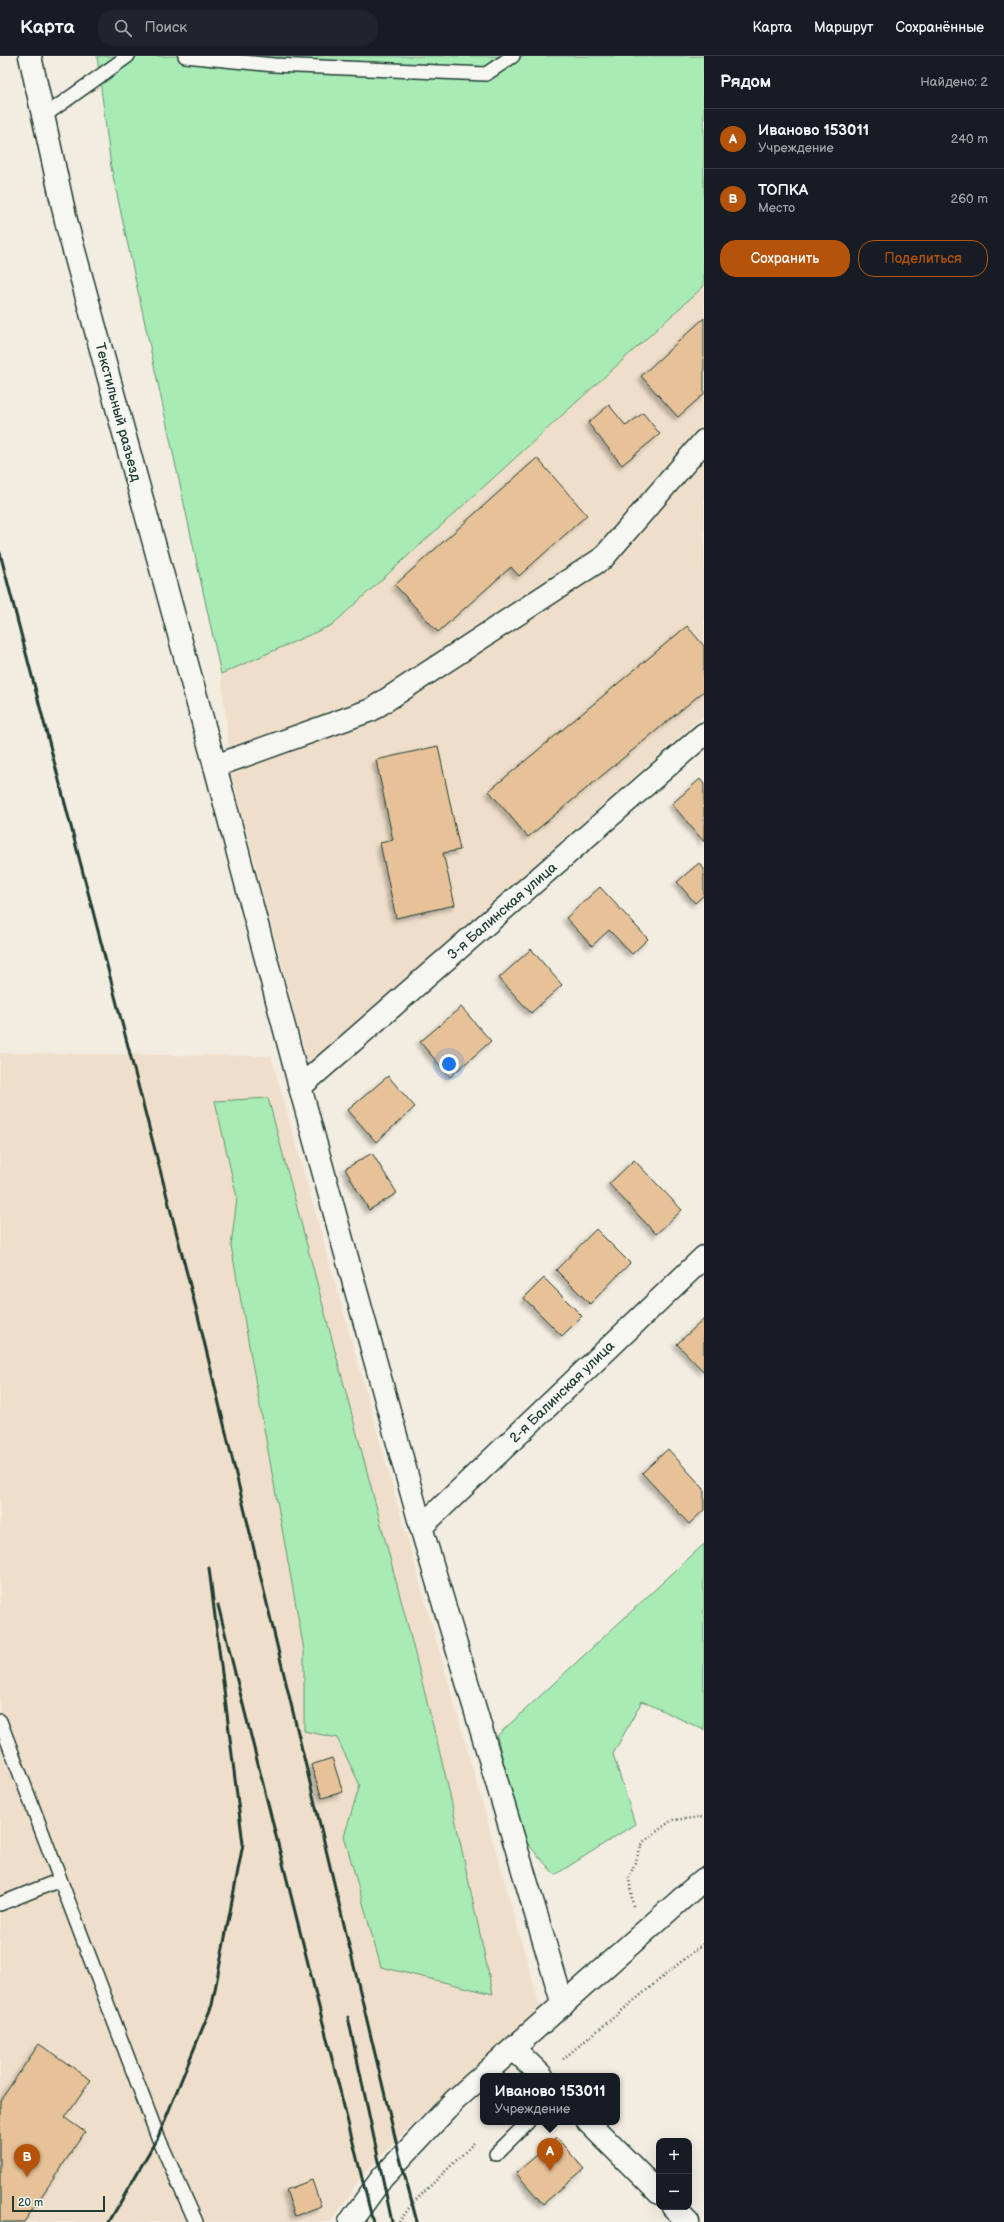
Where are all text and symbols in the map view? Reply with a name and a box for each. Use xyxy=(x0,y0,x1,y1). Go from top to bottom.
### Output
search box xyxy=(98,10,378,46)
text: Карта xyxy=(20,16,74,39)
icon: search xyxy=(112,17,134,39)
text: Поиск xyxy=(144,18,187,37)
text: Карта xyxy=(753,19,792,36)
text: Маршрут xyxy=(814,19,874,36)
text: Сохранённые xyxy=(896,19,984,36)
text: Рядом xyxy=(720,72,771,92)
text: Найдено: 2 xyxy=(920,74,988,90)
text: Иваново 153011 xyxy=(758,121,869,140)
text: A xyxy=(729,131,737,147)
text: 240 m xyxy=(951,131,988,147)
text: Учреждение xyxy=(758,140,834,156)
text: ТОПКА xyxy=(758,181,808,200)
text: B xyxy=(728,191,738,207)
text: 260 m xyxy=(950,191,988,207)
text: Место xyxy=(758,200,795,216)
button: Сохранить xyxy=(720,240,850,277)
button: Поделиться xyxy=(858,240,988,277)
street label: Текстильный разъезд xyxy=(91,341,145,484)
street label: 3-я Балинская улица xyxy=(444,858,561,963)
your location xyxy=(439,1054,459,1074)
street label: 2-я Балинская улица xyxy=(506,1337,619,1446)
popup xyxy=(480,2073,620,2125)
text: Иваново 153011 xyxy=(494,2082,606,2101)
text: Учреждение xyxy=(494,2101,570,2117)
pin: A xyxy=(537,2138,563,2171)
map controls xyxy=(656,2138,692,2210)
button: + xyxy=(656,2138,692,2174)
pin: B xyxy=(14,2144,40,2177)
button: − xyxy=(656,2174,692,2210)
scale bar xyxy=(12,2194,105,2213)
text: 20 m xyxy=(18,2196,43,2209)

